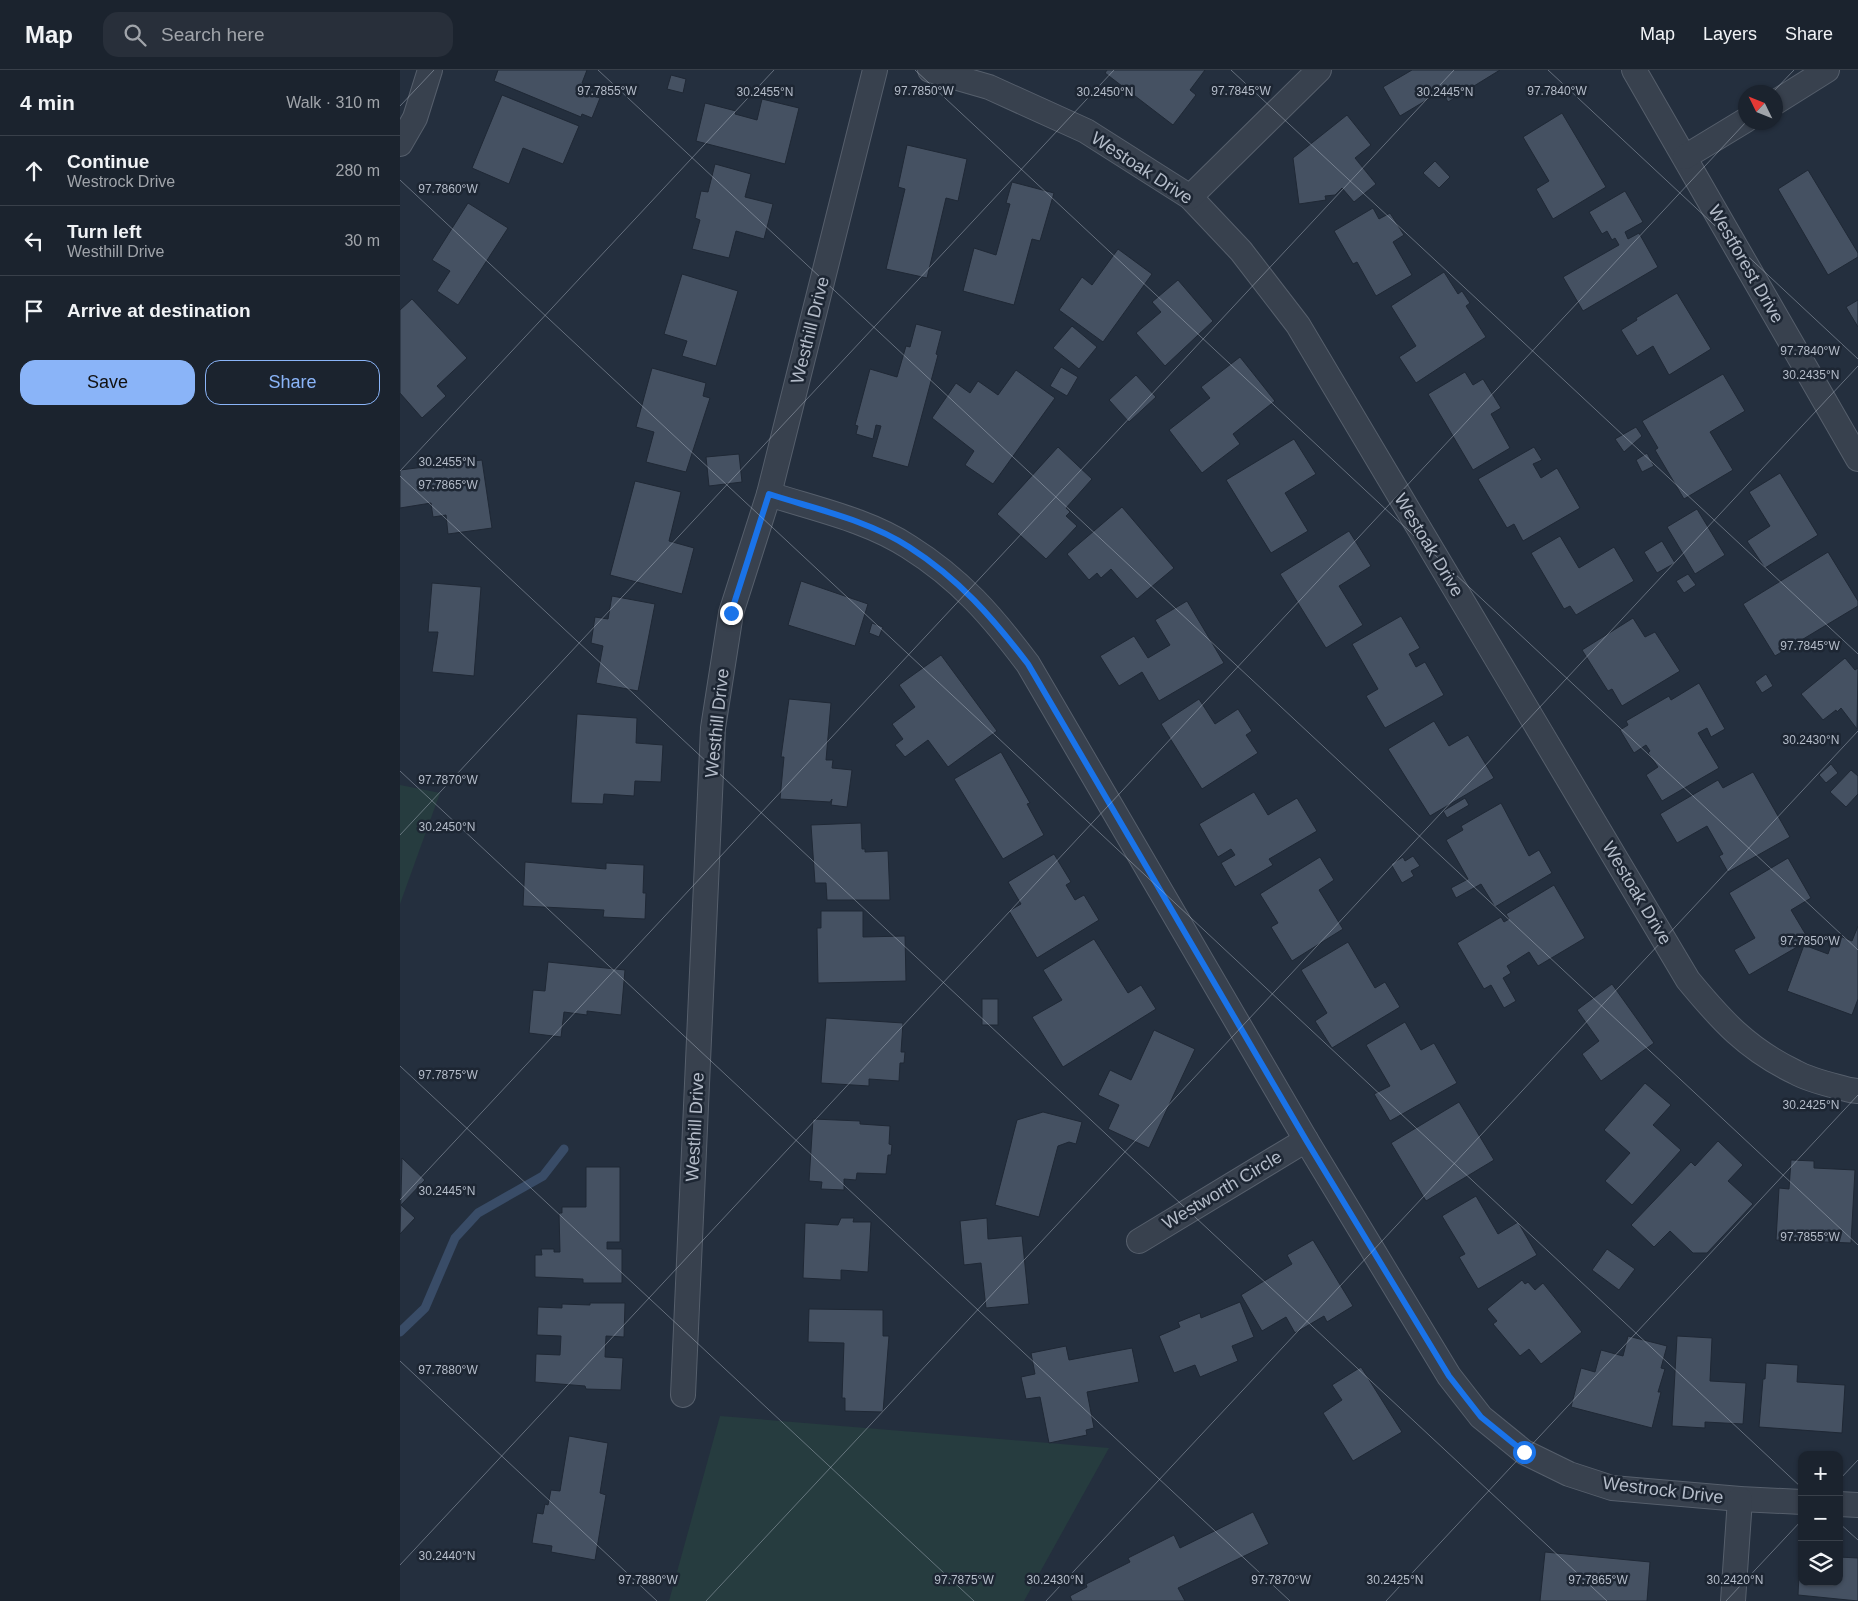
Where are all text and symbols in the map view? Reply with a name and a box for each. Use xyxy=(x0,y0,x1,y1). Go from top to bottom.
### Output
search box xyxy=(103,12,453,57)
text: Map xyxy=(25,21,73,48)
icon: search xyxy=(121,21,149,49)
text: Search here xyxy=(161,24,265,45)
text: Map xyxy=(1640,24,1675,44)
text: Layers xyxy=(1703,24,1757,44)
text: Share xyxy=(1785,24,1833,44)
text: 97.7855°W xyxy=(577,84,637,98)
text: 97.7850°W xyxy=(894,84,954,98)
text: 97.7845°W xyxy=(1211,84,1271,98)
text: 97.7840°W xyxy=(1527,84,1587,98)
text: 30.2455°N xyxy=(737,85,793,99)
text: 30.2450°N xyxy=(1077,85,1133,99)
text: 30.2445°N xyxy=(1417,85,1473,99)
north arrow xyxy=(1738,85,1783,130)
text: 4 min xyxy=(20,91,75,114)
text: Walk · 310 m xyxy=(286,94,380,111)
street label: Westoak Drive xyxy=(1088,128,1196,208)
text: Continue xyxy=(67,151,149,172)
icon: ahead xyxy=(20,157,48,185)
text: 280 m xyxy=(336,162,380,179)
text: Westrock Drive xyxy=(67,173,175,190)
text: 97.7860°W xyxy=(418,182,478,196)
street label: Westforest Drive xyxy=(1704,202,1788,326)
text: Turn left xyxy=(67,221,142,242)
icon: left xyxy=(20,227,48,255)
text: 30 m xyxy=(344,232,380,249)
text: Westhill Drive xyxy=(67,243,165,260)
street label: Westhill Drive xyxy=(787,274,833,386)
icon: arrive xyxy=(20,297,48,325)
text: Arrive at destination xyxy=(67,300,251,321)
text: 97.7840°W xyxy=(1780,344,1840,358)
button: Save xyxy=(20,360,195,405)
button: Share xyxy=(205,360,380,405)
text: 30.2435°N xyxy=(1783,368,1839,382)
text: 30.2455°N xyxy=(419,455,475,469)
text: 97.7865°W xyxy=(418,478,478,492)
street label: Westoak Drive xyxy=(1390,490,1468,600)
route end xyxy=(720,602,743,625)
text: 97.7845°W xyxy=(1780,639,1840,653)
street label: Westhill Drive xyxy=(701,667,733,779)
text: 30.2430°N xyxy=(1783,733,1839,747)
text: 97.7870°W xyxy=(418,773,478,787)
text: 30.2450°N xyxy=(419,820,475,834)
street label: Westoak Drive xyxy=(1598,838,1676,948)
text: 97.7850°W xyxy=(1780,934,1840,948)
text: 97.7875°W xyxy=(418,1068,478,1082)
street label: Westhill Drive xyxy=(682,1072,708,1182)
text: 30.2425°N xyxy=(1783,1098,1839,1112)
street label: Westworth Circle xyxy=(1159,1146,1285,1234)
text: 30.2445°N xyxy=(419,1184,475,1198)
text: 97.7855°W xyxy=(1780,1230,1840,1244)
text: 97.7880°W xyxy=(418,1363,478,1377)
route start xyxy=(1513,1441,1536,1464)
map controls xyxy=(1798,1451,1843,1586)
button: + xyxy=(1798,1451,1843,1496)
street label: Westrock Drive xyxy=(1601,1473,1725,1507)
button: − xyxy=(1798,1496,1843,1541)
button: layers xyxy=(1798,1541,1843,1586)
text: 30.2440°N xyxy=(419,1549,475,1563)
text: 97.7880°W xyxy=(618,1573,678,1587)
text: 97.7875°W xyxy=(934,1573,994,1587)
text: 30.2430°N xyxy=(1027,1573,1083,1587)
text: 97.7870°W xyxy=(1251,1573,1311,1587)
text: 30.2425°N xyxy=(1367,1573,1423,1587)
text: 97.7865°W xyxy=(1568,1573,1628,1587)
text: 30.2420°N xyxy=(1707,1573,1763,1587)

